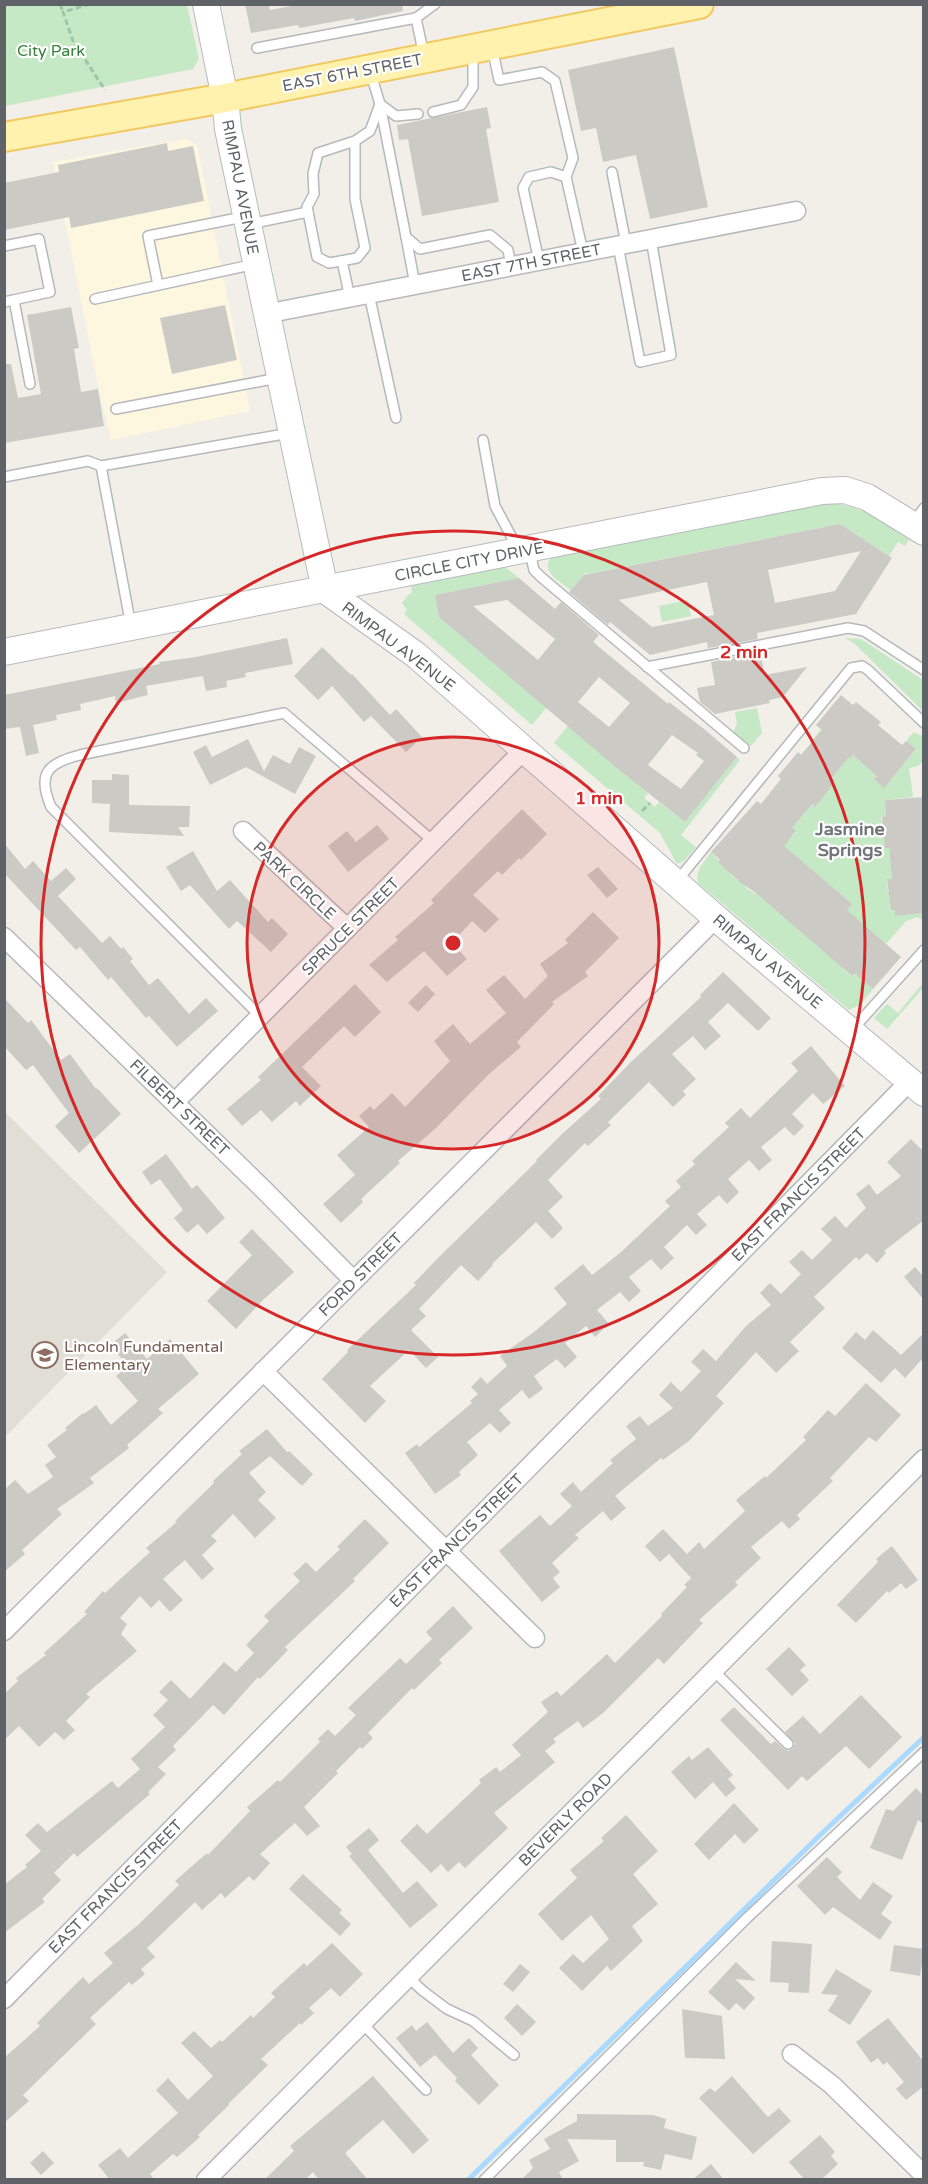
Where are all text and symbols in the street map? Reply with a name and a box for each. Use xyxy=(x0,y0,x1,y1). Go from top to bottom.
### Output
park label: City Park xyxy=(17,41,85,61)
street label: EAST 6TH STREET xyxy=(281,50,424,96)
street label: RIMPAU AVENUE xyxy=(217,118,263,256)
street label: EAST 7TH STREET xyxy=(460,240,603,286)
street label: CIRCLE CITY DRIVE xyxy=(393,538,545,586)
street label: RIMPAU AVENUE xyxy=(338,598,459,696)
text: 2 min xyxy=(720,641,768,663)
text: 1 min xyxy=(575,787,623,809)
district label: Jasmine Springs xyxy=(814,818,885,861)
street label: PARK CIRCLE xyxy=(249,837,340,924)
street label: SPRUCE STREET xyxy=(298,873,404,980)
street label: RIMPAU AVENUE xyxy=(708,910,826,1013)
centre of rings xyxy=(443,933,463,953)
street label: FILBERT STREET xyxy=(125,1055,233,1160)
street label: EAST FRANCIS STREET xyxy=(727,1123,870,1266)
street label: FORD STREET xyxy=(315,1228,407,1321)
place label: Lincoln Fundamental Elementary xyxy=(64,1337,223,1375)
school or university icon: Lincoln Fundamental Elementary xyxy=(30,1340,60,1370)
street label: EAST FRANCIS STREET xyxy=(385,1469,528,1612)
street label: BEVERLY ROAD xyxy=(515,1769,617,1871)
street label: EAST FRANCIS STREET xyxy=(44,1815,187,1958)

